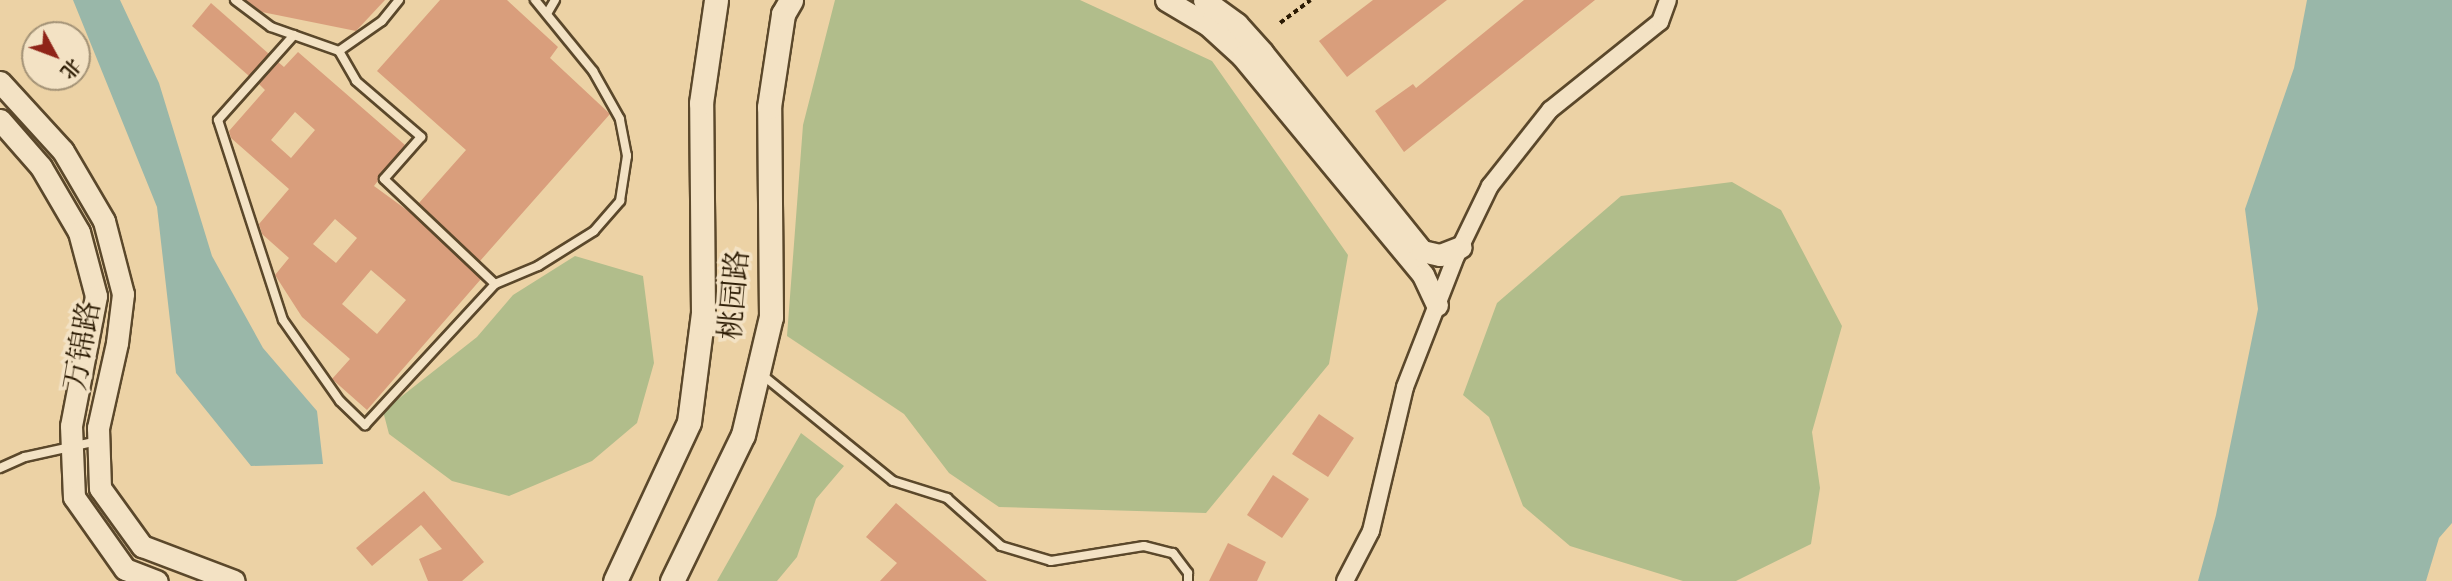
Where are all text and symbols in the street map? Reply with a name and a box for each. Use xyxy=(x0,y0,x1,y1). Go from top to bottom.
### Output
north arrow xyxy=(21,21,91,91)
text: 北 xyxy=(55,53,86,84)
street label: 桃园路 xyxy=(713,249,757,341)
street label: 万锦路 xyxy=(57,299,109,393)

